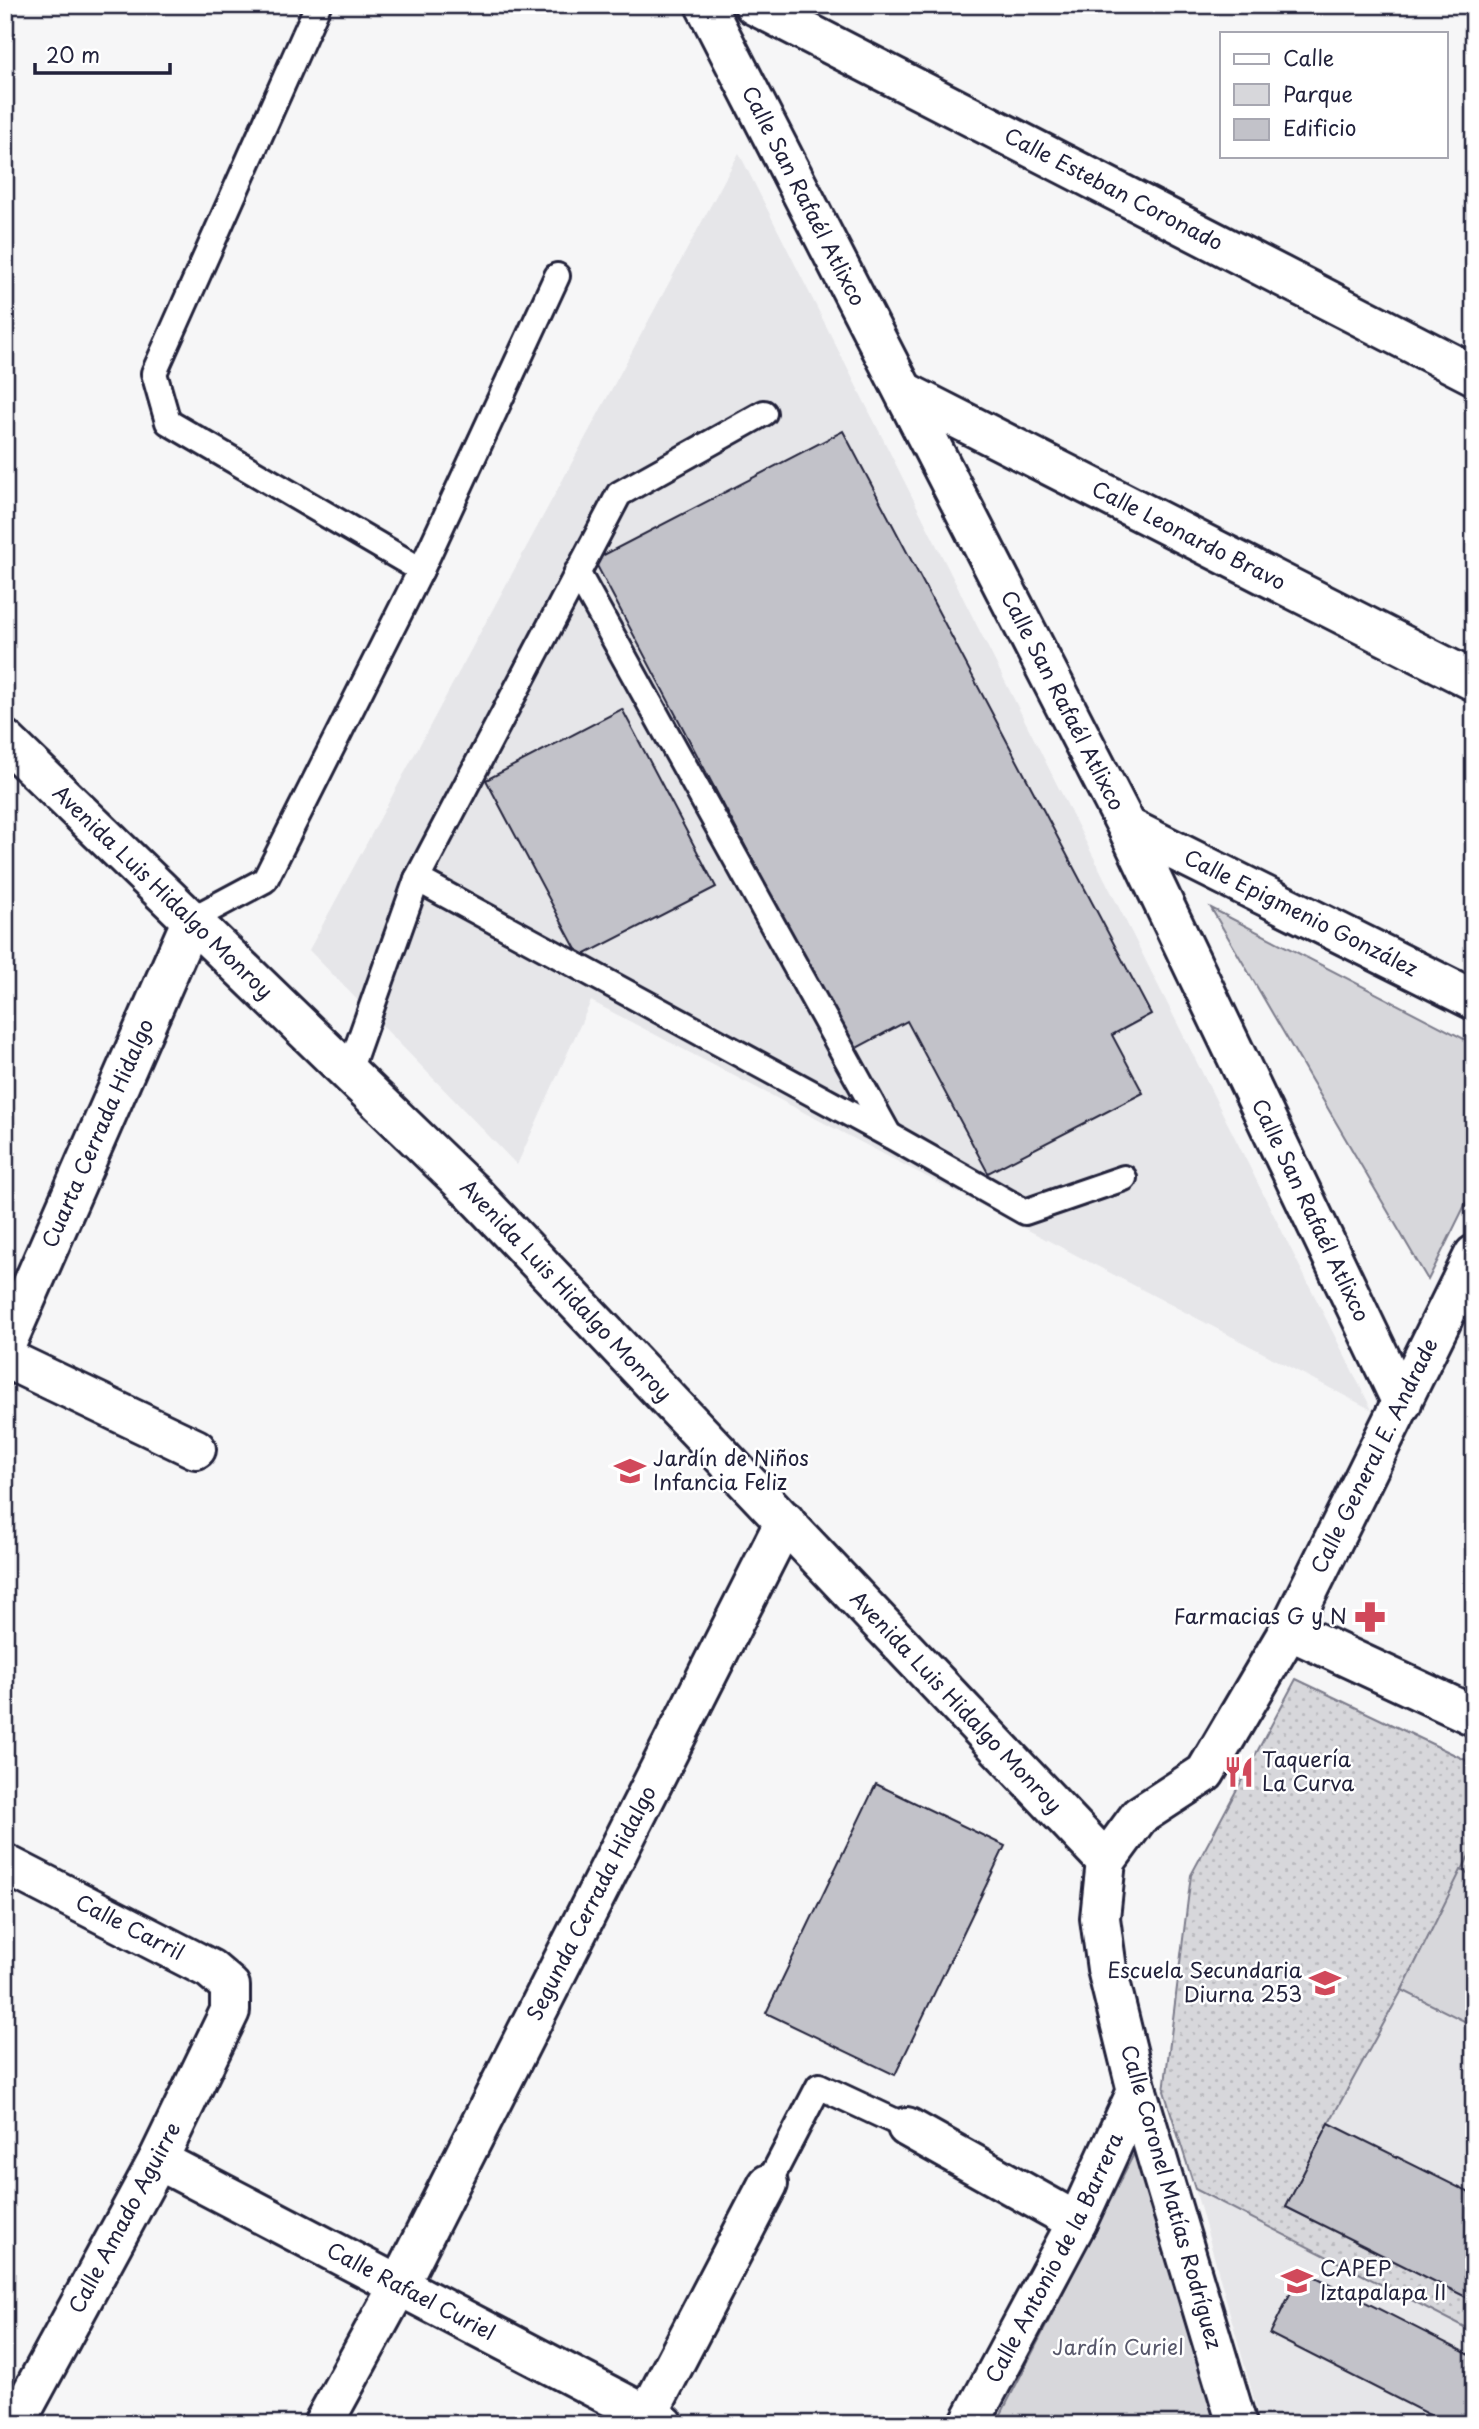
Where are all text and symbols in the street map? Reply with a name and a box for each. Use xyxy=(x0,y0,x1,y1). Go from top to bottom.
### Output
scale bar xyxy=(35,32,170,76)
legend xyxy=(1220,32,1448,158)
text: 20 m xyxy=(46,38,100,70)
text: Calle xyxy=(1283,41,1334,73)
text: Parque xyxy=(1283,77,1353,109)
street label: Calle San Rafaél Atlixco xyxy=(735,80,875,311)
text: Edificio xyxy=(1283,111,1356,143)
street label: Calle Esteban Coronado xyxy=(999,118,1229,257)
street label: Calle Leonardo Bravo xyxy=(1087,472,1292,597)
street label: Calle San Rafaél Atlixco xyxy=(994,584,1134,815)
street label: Avenida Luis Hidalgo Monroy xyxy=(46,776,281,1005)
street label: Calle Epigmenio González xyxy=(1179,840,1424,984)
street label: Cuarta Cerrada Hidalgo xyxy=(32,1013,161,1252)
street label: Calle San Rafaél Atlixco xyxy=(1245,1093,1379,1326)
street label: Avenida Luis Hidalgo Monroy xyxy=(454,1171,680,1408)
street label: Calle General E. Andrade xyxy=(1301,1332,1445,1578)
place label: Jardín de Niños Infancia Feliz xyxy=(653,1441,809,1497)
school or university icon: Jardín de Niños Infancia Feliz xyxy=(613,1454,647,1488)
street label: Avenida Luis Hidalgo Monroy xyxy=(844,1583,1070,1819)
place label: Farmacias G y N xyxy=(1174,1599,1347,1631)
pharmacy icon: Farmacias G y N xyxy=(1353,1600,1387,1634)
place label: Taquería La Curva xyxy=(1262,1742,1355,1798)
restaurant icon: Taquería La Curva xyxy=(1222,1755,1256,1789)
street label: Segunda Cerrada Hidalgo xyxy=(517,1779,663,2026)
street label: Calle Carril xyxy=(71,1885,190,1967)
place label: Escuela Secundaria Diurna 253 xyxy=(1107,1953,1303,2009)
school or university icon: Escuela Secundaria Diurna 253 xyxy=(1308,1966,1342,2000)
street label: Calle Coronel Matías Rodríguez xyxy=(1114,2041,1232,2352)
street label: Calle Amado Aguirre xyxy=(59,2116,187,2319)
street label: Calle Antonio de la Barrera xyxy=(976,2126,1130,2388)
street label: Calle Rafael Curiel xyxy=(322,2233,501,2347)
place label: CAPEP Iztapalapa II xyxy=(1320,2251,1446,2307)
school or university icon: CAPEP Iztapalapa II xyxy=(1280,2264,1314,2298)
park label: Jardín Curiel xyxy=(1052,2330,1184,2362)

